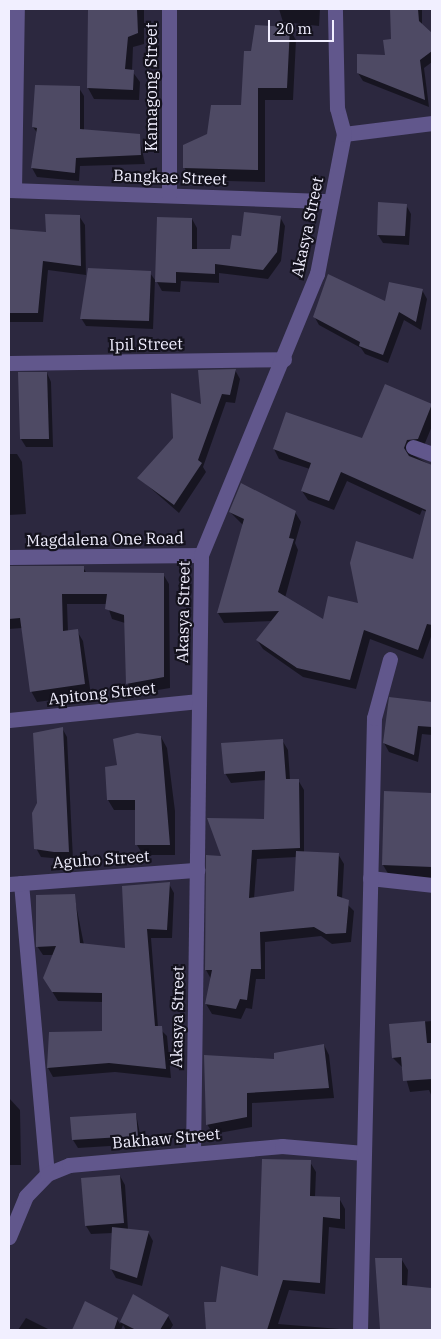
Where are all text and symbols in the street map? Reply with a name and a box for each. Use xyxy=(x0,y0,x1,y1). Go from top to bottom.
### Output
scale bar xyxy=(271,10,337,42)
text: 20 m xyxy=(276,19,312,38)
street label: Kamagong Street xyxy=(141,23,161,151)
street label: Bangkae Street xyxy=(113,165,227,189)
street label: Akasya Street xyxy=(287,175,327,279)
street label: Ipil Street xyxy=(109,334,183,354)
street label: Magdalena One Road xyxy=(26,528,184,550)
street label: Akasya Street xyxy=(173,561,193,663)
street label: Apitong Street xyxy=(47,678,157,708)
street label: Aguho Street xyxy=(52,846,150,872)
street label: Akasya Street xyxy=(167,966,187,1068)
street label: Bakhaw Street xyxy=(111,1124,221,1152)

